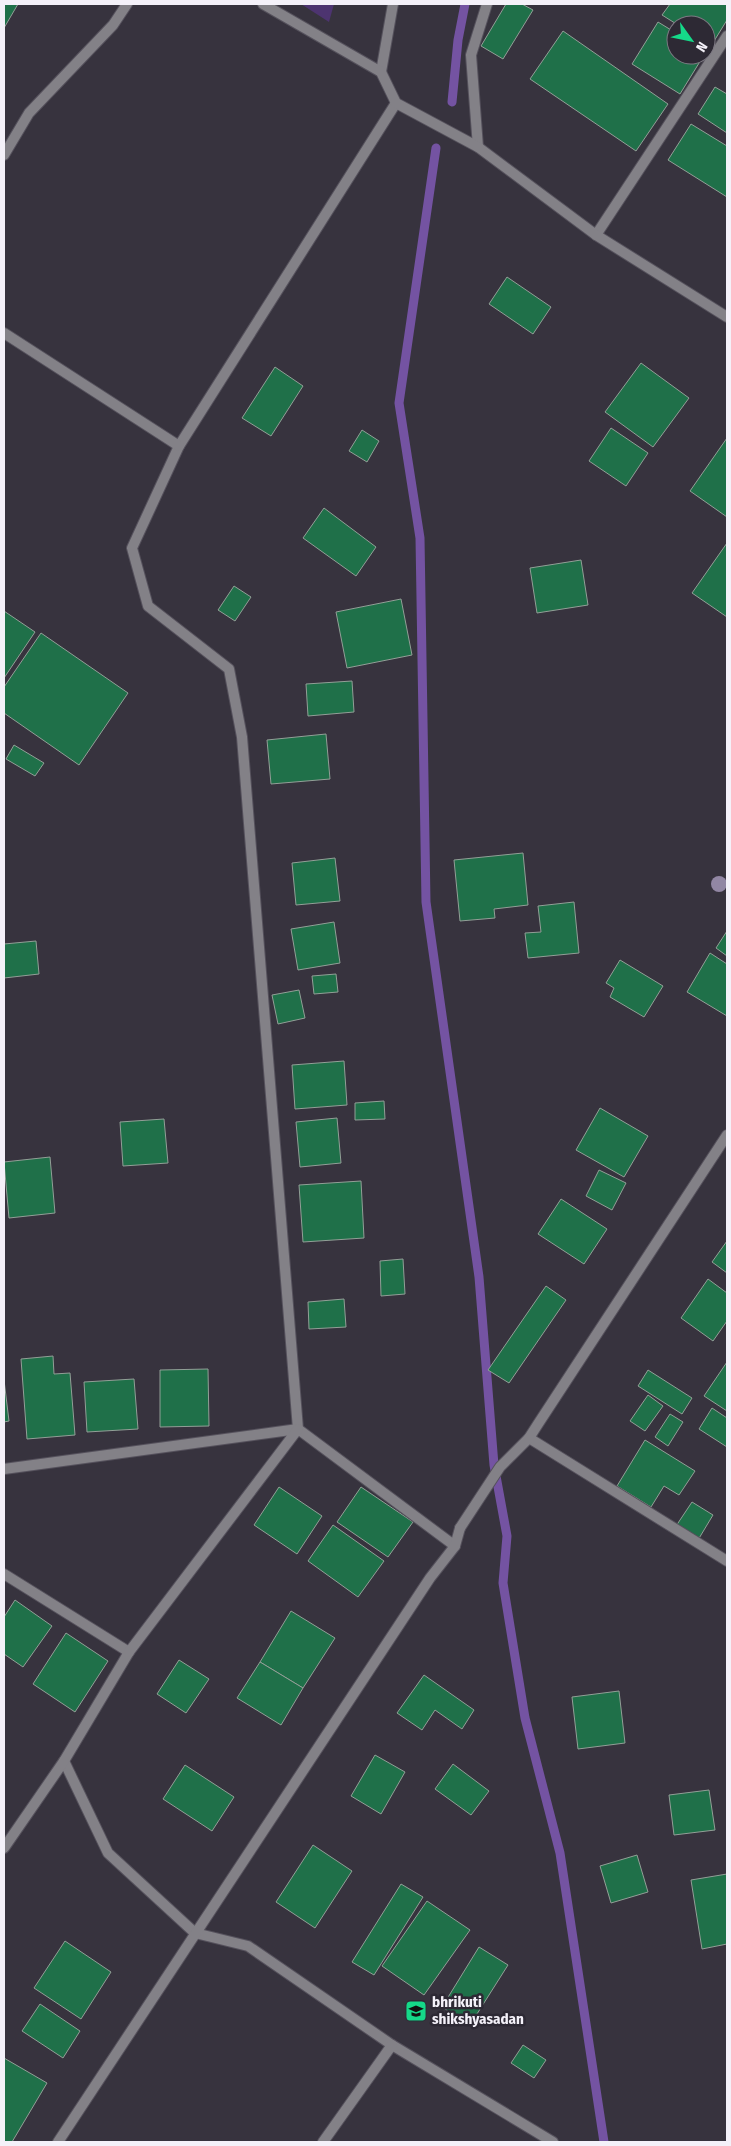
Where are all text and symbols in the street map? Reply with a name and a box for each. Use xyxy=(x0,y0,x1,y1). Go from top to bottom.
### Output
north arrow xyxy=(666,15,716,65)
text: N xyxy=(692,39,711,55)
place label: bhrikuti shikshyasadan xyxy=(432,1993,524,2028)
school or university icon: bhrikuti shikshyasadan xyxy=(404,1999,428,2023)

